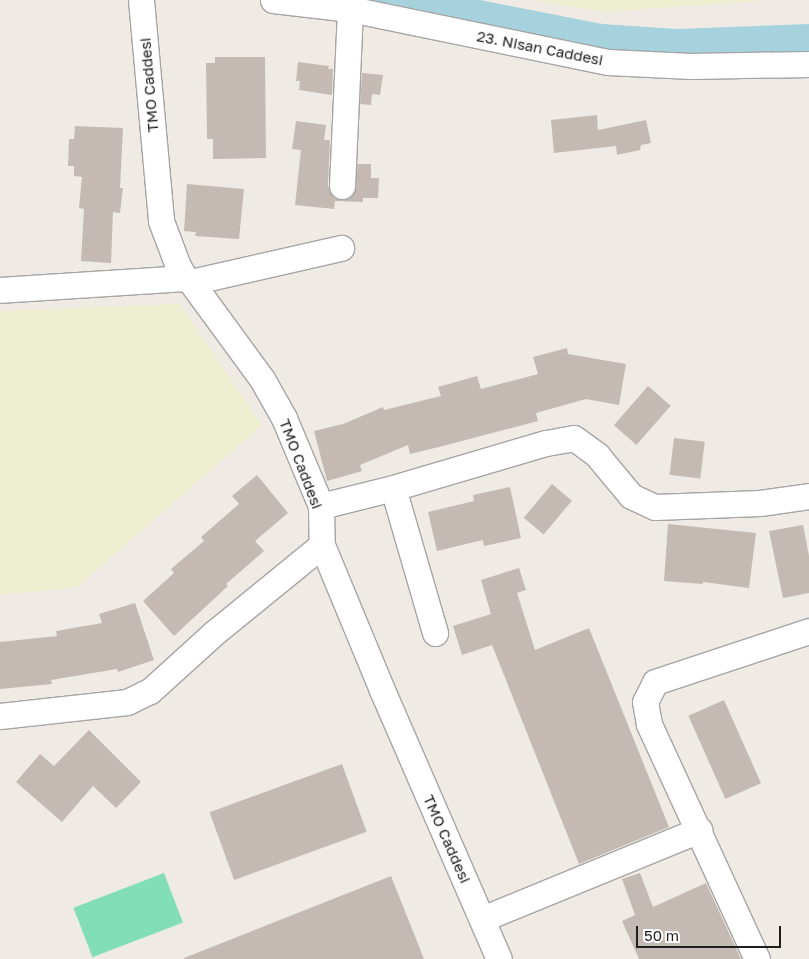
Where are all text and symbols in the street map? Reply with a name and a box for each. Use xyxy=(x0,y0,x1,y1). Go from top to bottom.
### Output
street label: 23. Nisan Caddesi xyxy=(475,27,605,69)
street label: TMO Caddesi xyxy=(136,37,162,133)
street label: TMO Caddesi xyxy=(276,417,326,511)
street label: TMO Caddesi xyxy=(419,792,475,886)
scale bar xyxy=(639,916,784,948)
text: 50 m xyxy=(644,926,679,944)

